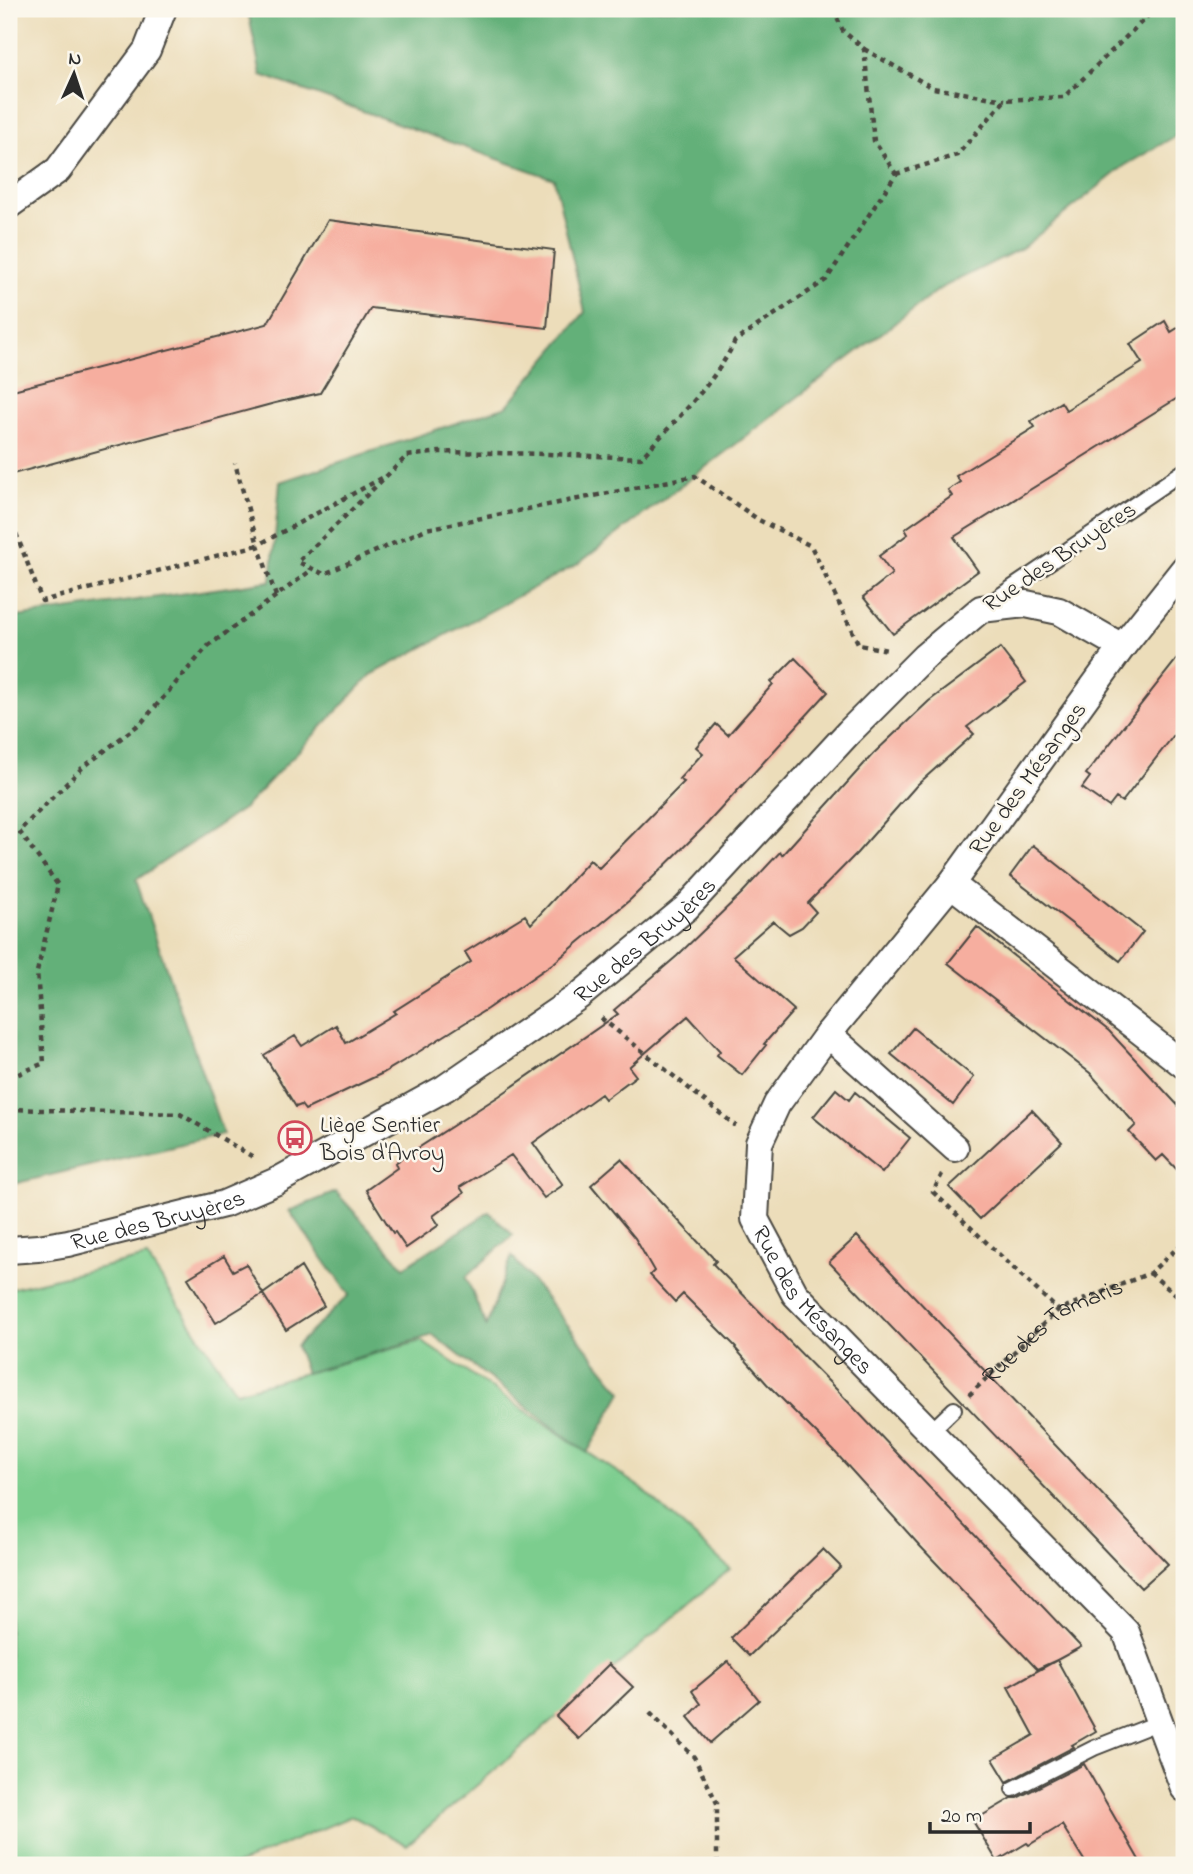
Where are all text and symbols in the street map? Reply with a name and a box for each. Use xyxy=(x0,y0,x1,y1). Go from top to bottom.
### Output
north arrow xyxy=(38,38,108,108)
text: N xyxy=(68,46,82,73)
street label: Rue des Bruyères xyxy=(977,494,1145,623)
street label: Rue des Mésanges xyxy=(961,695,1097,863)
street label: Rue des Bruyères xyxy=(567,871,726,1013)
place label: Liège Sentier Bois d'Avroy xyxy=(319,1109,444,1173)
bus stop icon: Liège Sentier Bois d'Avroy xyxy=(276,1119,314,1157)
street label: Rue des Bruyères xyxy=(67,1182,251,1262)
street label: Rue des Mésanges xyxy=(742,1220,880,1384)
street label: Rue des Tamaris xyxy=(975,1271,1129,1394)
scale bar xyxy=(930,1790,1030,1834)
text: 20 m xyxy=(941,1802,982,1832)

